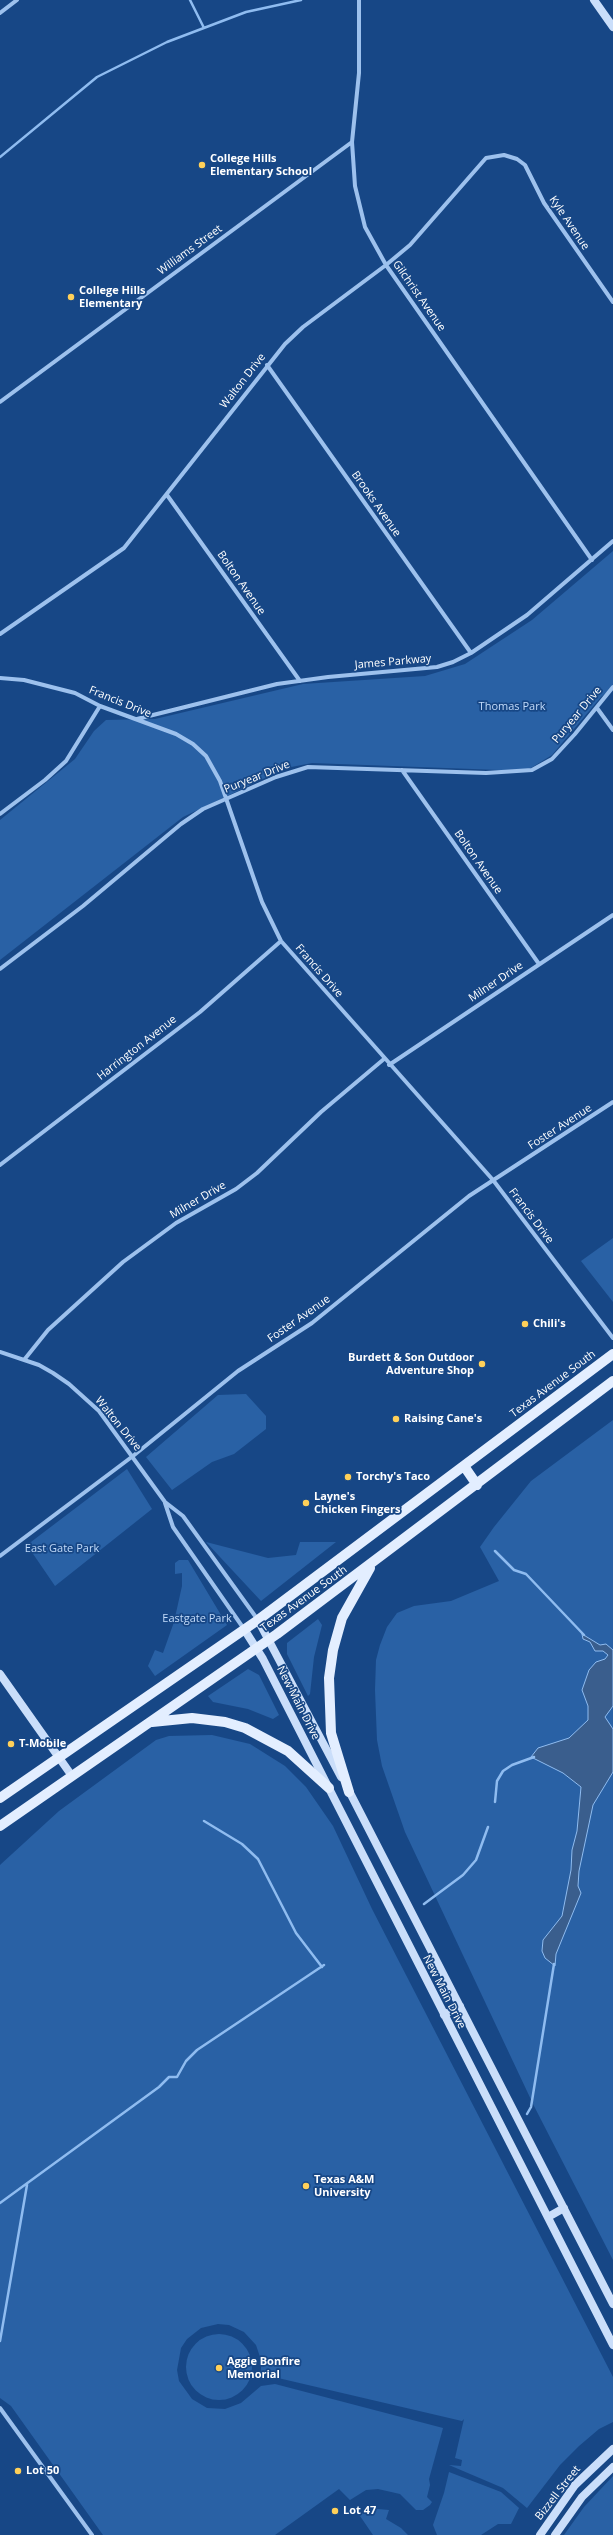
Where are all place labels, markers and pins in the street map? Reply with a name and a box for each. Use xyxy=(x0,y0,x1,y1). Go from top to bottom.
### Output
place label: College Hills Elementary School xyxy=(210,152,312,178)
marker: College Hills Elementary School xyxy=(197,160,207,170)
place label: College Hills Elementary xyxy=(79,284,146,310)
marker: College Hills Elementary xyxy=(66,292,76,302)
place label: Chili's xyxy=(533,1317,566,1331)
marker: Chili's xyxy=(520,1319,530,1329)
place label: Burdett & Son Outdoor Adventure Shop xyxy=(348,1351,474,1377)
marker: Burdett & Son Outdoor Adventure Shop xyxy=(477,1359,487,1369)
place label: Raising Cane's xyxy=(404,1412,482,1426)
marker: Raising Cane's xyxy=(391,1414,401,1424)
place label: Torchy's Taco xyxy=(356,1470,430,1484)
marker: Torchy's Taco xyxy=(343,1472,353,1482)
place label: Layne's Chicken Fingers xyxy=(314,1490,400,1516)
marker: Layne's Chicken Fingers xyxy=(301,1498,311,1508)
place label: T-Mobile xyxy=(19,1737,66,1751)
marker: T-Mobile xyxy=(6,1739,16,1749)
place label: Texas A&M University xyxy=(314,2173,374,2199)
marker: Texas A&M University xyxy=(301,2181,311,2191)
place label: Aggie Bonfire Memorial xyxy=(227,2355,300,2381)
marker: Aggie Bonfire Memorial xyxy=(214,2363,224,2373)
place label: Lot 50 xyxy=(26,2464,59,2478)
marker: Lot 50 xyxy=(13,2466,23,2476)
place label: Lot 47 xyxy=(343,2504,376,2518)
marker: Lot 47 xyxy=(330,2506,340,2516)

